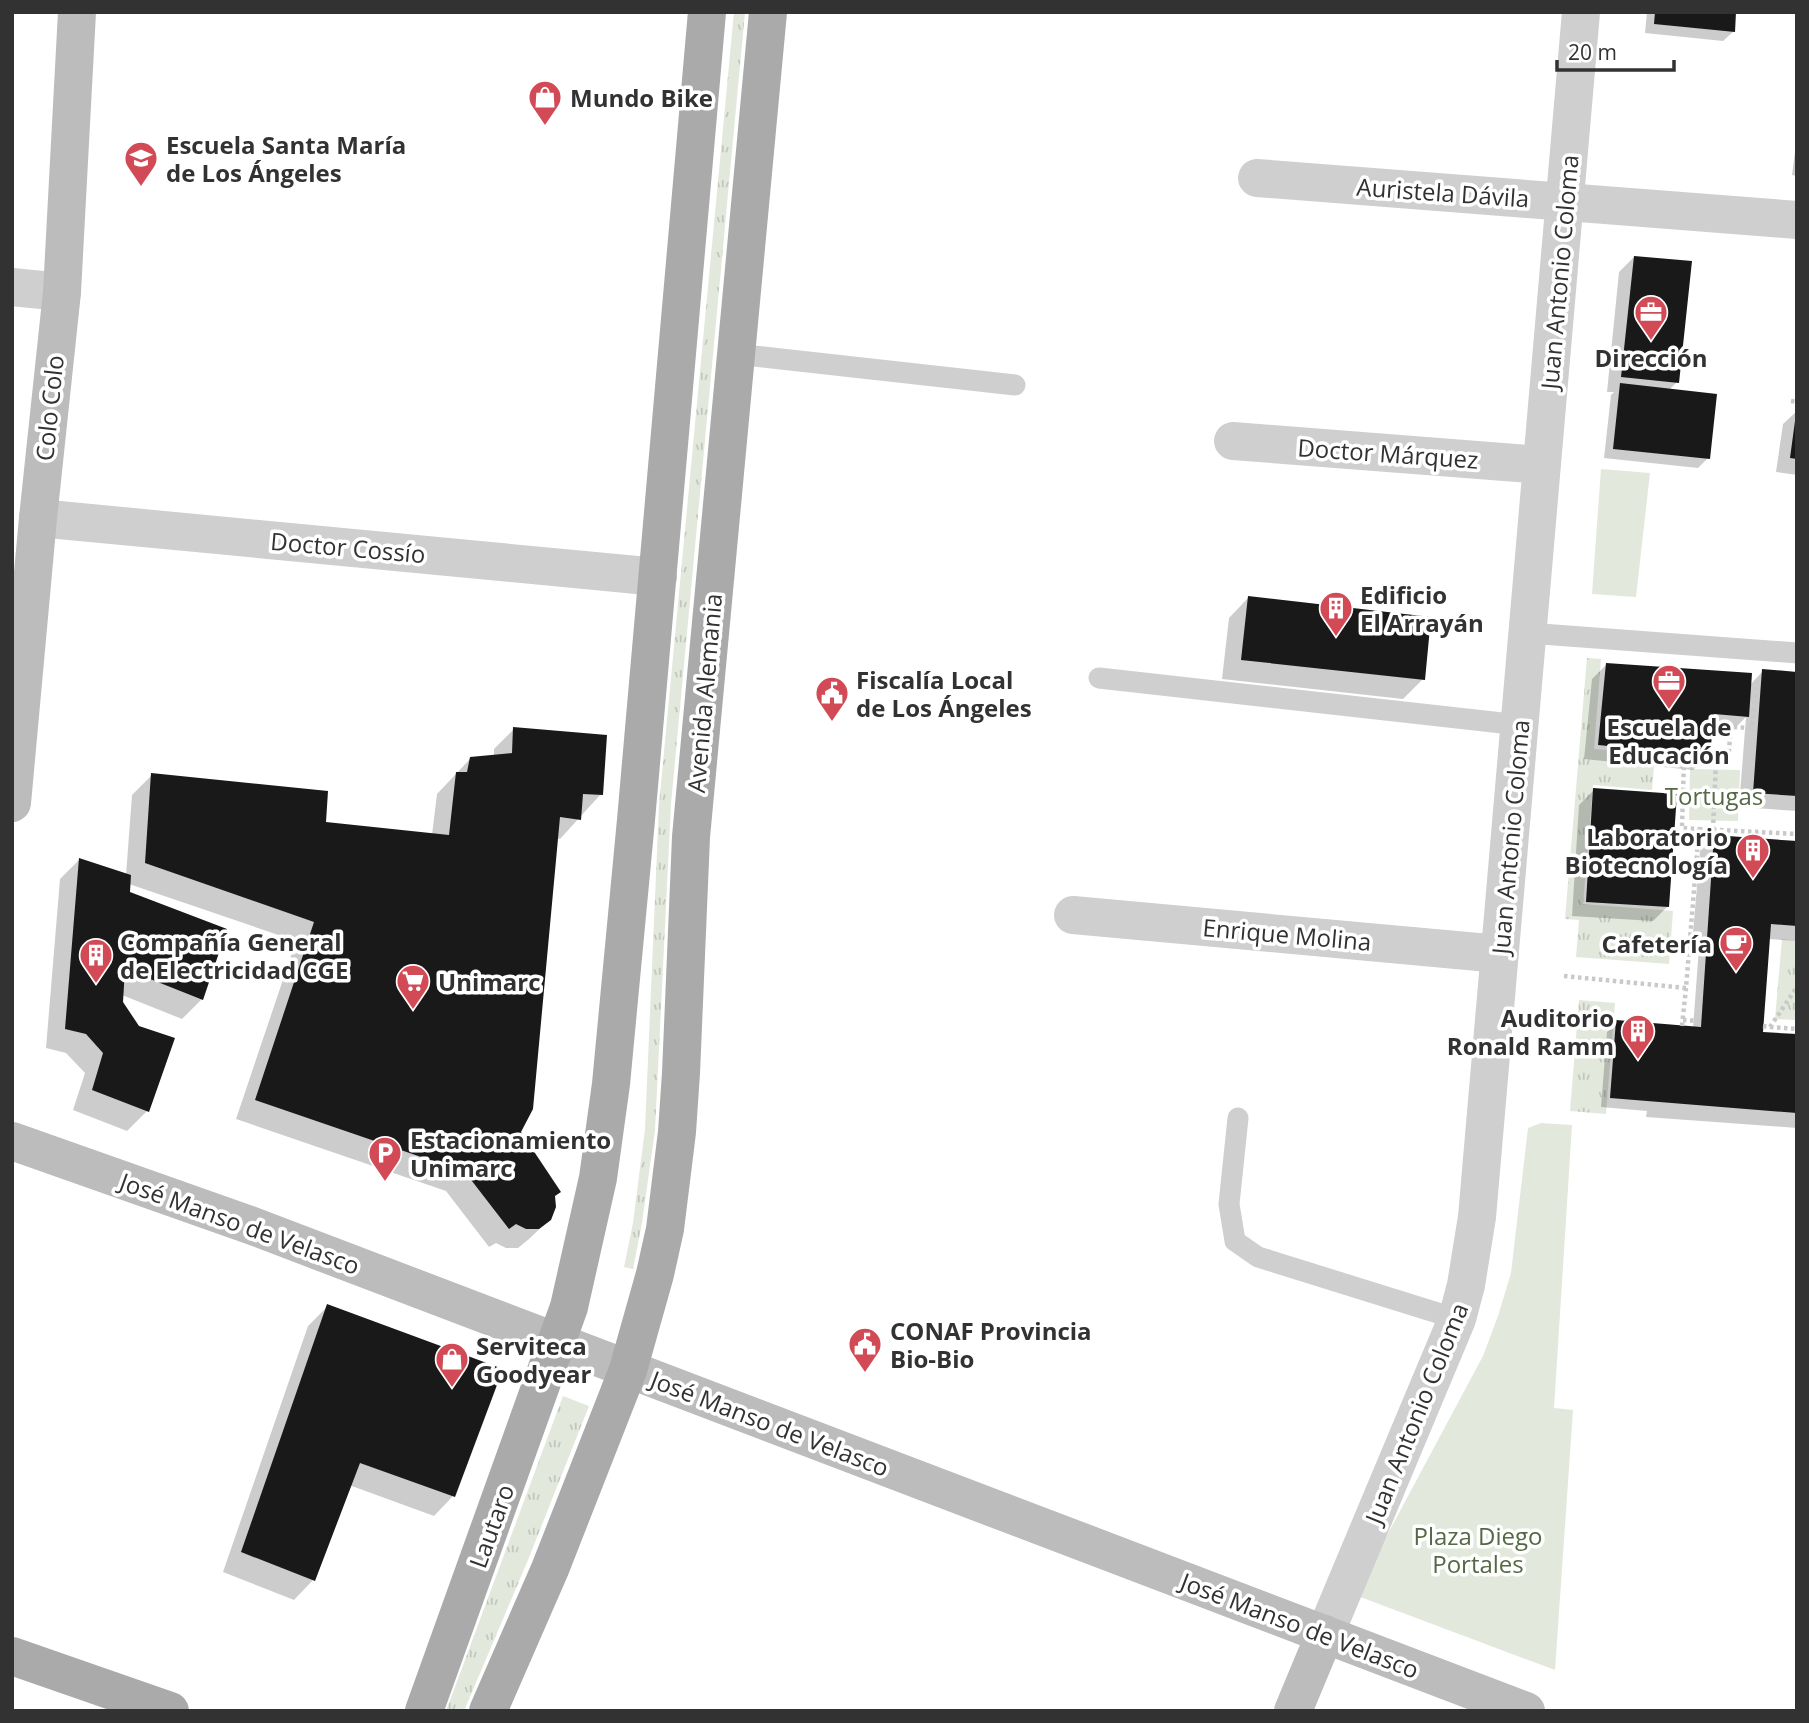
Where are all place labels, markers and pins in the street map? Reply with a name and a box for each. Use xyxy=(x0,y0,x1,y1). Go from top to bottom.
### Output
shop icon: Mundo Bike xyxy=(526,78,564,127)
place label: Mundo Bike xyxy=(570,81,713,114)
place label: Escuela Santa María de Los Ángeles xyxy=(166,128,406,189)
school or university icon: Escuela Santa María de Los Ángeles xyxy=(122,139,160,188)
office icon: Dirección xyxy=(1632,293,1670,342)
place label: Dirección xyxy=(1595,341,1707,374)
place label: Edificio El Arrayán xyxy=(1360,578,1484,639)
building icon: Edificio El Arrayán xyxy=(1317,589,1355,638)
office icon: Escuela de Educación xyxy=(1650,662,1688,711)
place label: Fiscalía Local de Los Ángeles xyxy=(856,663,1032,724)
public building icon: Fiscalía Local de Los Ángeles xyxy=(813,674,851,723)
place label: Escuela de Educación xyxy=(1606,710,1732,771)
place label: Laboratorio Biotecnología xyxy=(1565,820,1728,881)
building icon: Laboratorio Biotecnología xyxy=(1734,831,1772,880)
cafe icon: Cafetería xyxy=(1717,924,1755,973)
place label: Compañía General de Electricidad CGE xyxy=(120,925,348,986)
place label: Cafetería xyxy=(1601,927,1712,960)
building icon: Compañía General de Electricidad CGE xyxy=(77,936,115,985)
supermarket icon: Unimarc xyxy=(394,962,432,1011)
place label: Unimarc xyxy=(438,965,541,998)
place label: Auditorio Ronald Ramm xyxy=(1447,1001,1614,1062)
building icon: Auditorio Ronald Ramm xyxy=(1619,1012,1657,1061)
place label: Estacionamiento Unimarc xyxy=(410,1123,611,1184)
parking icon: Estacionamiento Unimarc xyxy=(366,1134,404,1183)
place label: CONAF Provincia Bio-Bio xyxy=(890,1314,1092,1375)
public building icon: CONAF Provincia Bio-Bio xyxy=(846,1325,884,1374)
place label: Serviteca Goodyear xyxy=(476,1329,592,1390)
shop icon: Serviteca Goodyear xyxy=(433,1340,471,1389)

